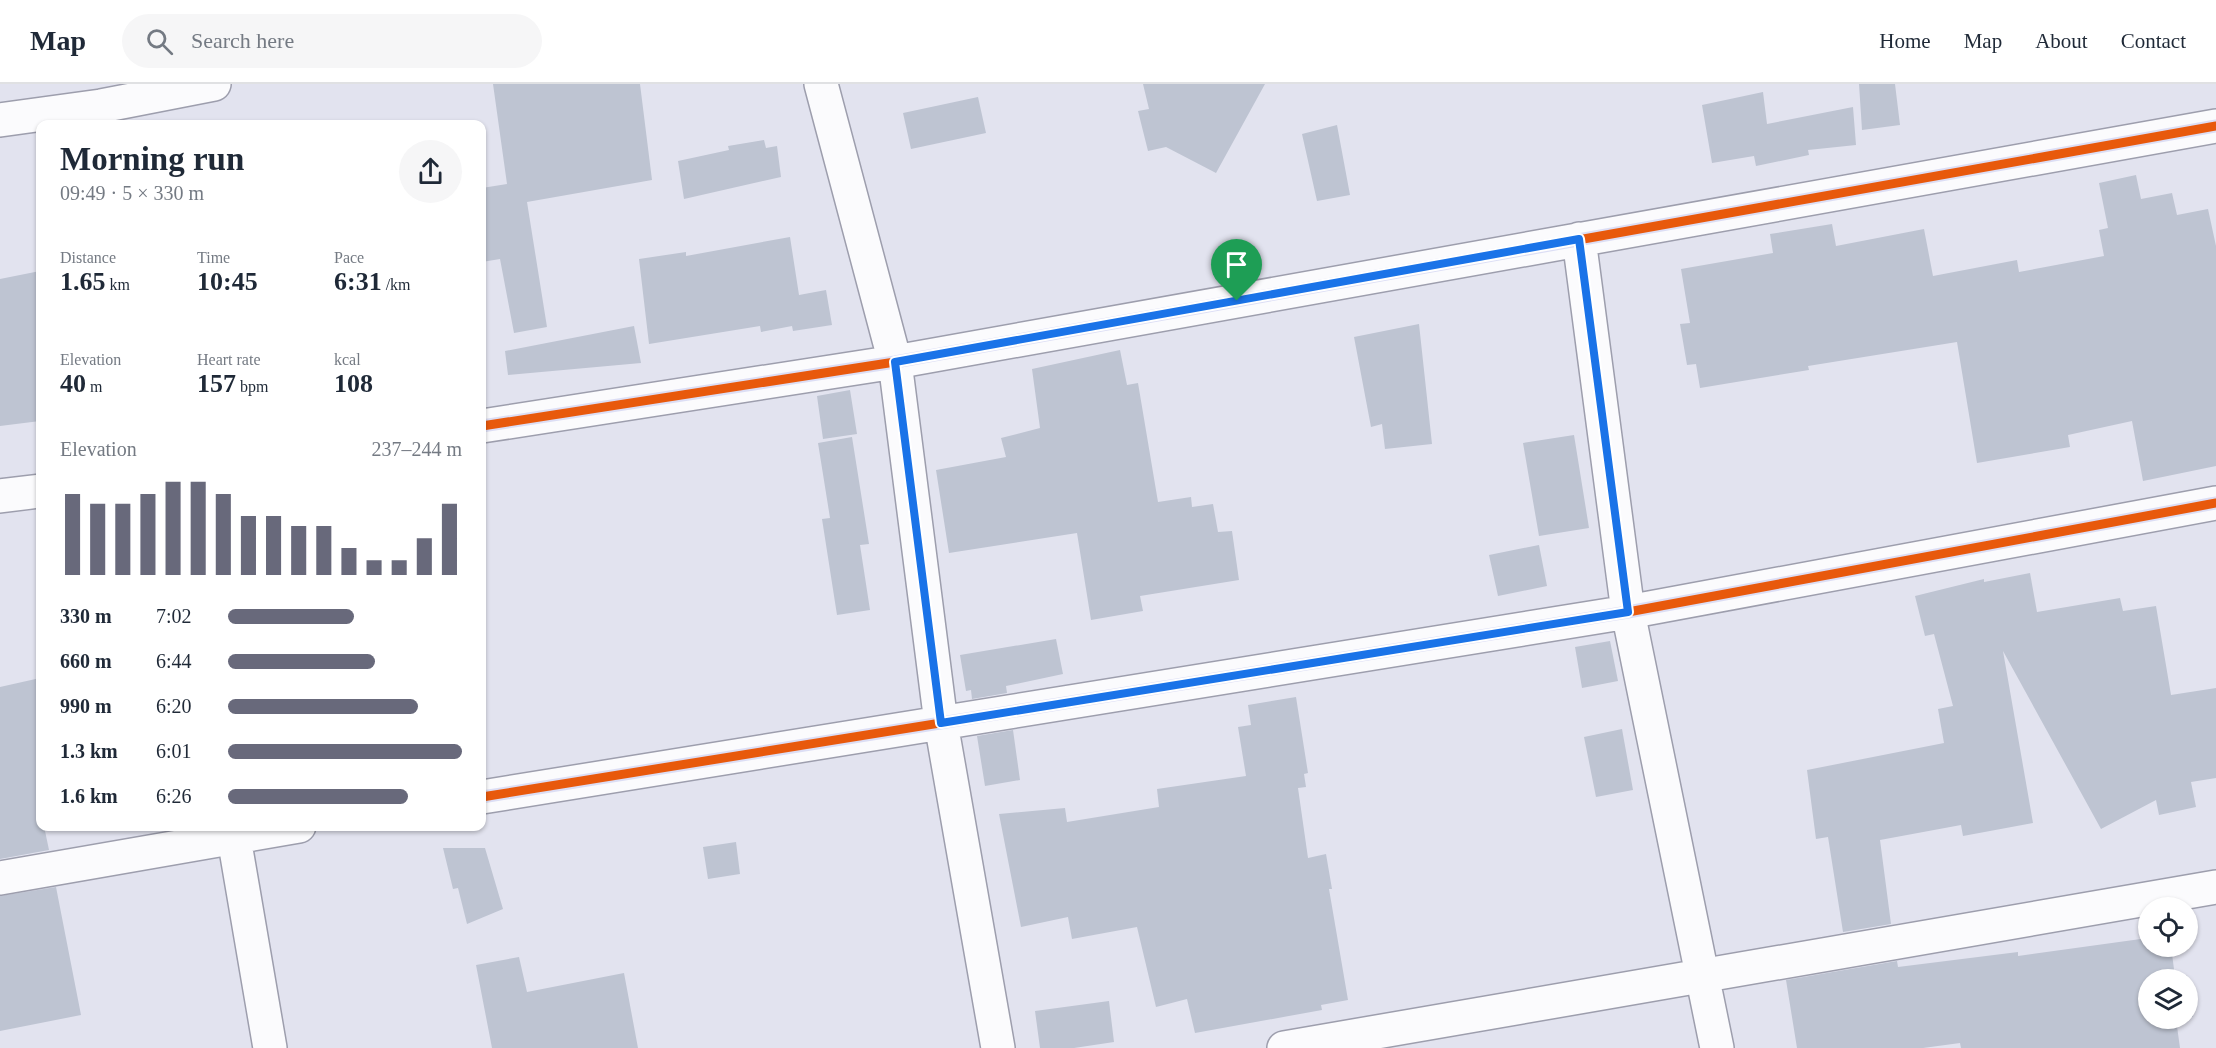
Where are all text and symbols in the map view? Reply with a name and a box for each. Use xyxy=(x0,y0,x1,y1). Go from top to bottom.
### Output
search box xyxy=(122,14,542,68)
text: Map xyxy=(30,25,86,56)
icon: search xyxy=(143,25,176,58)
text: Search here xyxy=(191,28,294,53)
text: Home xyxy=(1879,29,1931,53)
text: Map xyxy=(1964,29,2002,53)
text: About xyxy=(2035,29,2088,53)
text: Contact xyxy=(2121,29,2186,53)
button: share xyxy=(399,140,462,203)
text: Morning run xyxy=(60,141,244,177)
text: 09:49 · 5 × 330 m xyxy=(60,182,204,204)
pin xyxy=(1211,239,1262,301)
icon: arrive xyxy=(1220,248,1253,281)
text: Distance xyxy=(60,249,116,266)
text: Time xyxy=(197,249,230,266)
text: Pace xyxy=(334,249,364,266)
text: 1.65 xyxy=(60,267,106,296)
text: 10:45 xyxy=(197,267,258,296)
text: 6:31 xyxy=(334,267,382,296)
text: km xyxy=(106,276,130,293)
text: /km xyxy=(382,276,411,293)
text: Elevation xyxy=(60,351,121,368)
text: Heart rate xyxy=(197,351,261,368)
text: kcal xyxy=(334,351,361,368)
text: 40 xyxy=(60,369,86,398)
text: 157 xyxy=(197,369,236,398)
text: 108 xyxy=(334,369,373,398)
text: m xyxy=(86,378,102,395)
text: bpm xyxy=(236,378,268,395)
text: Elevation xyxy=(60,438,137,460)
text: 237–244 m xyxy=(371,438,462,460)
text: 330 m xyxy=(60,605,112,627)
text: 7:02 xyxy=(156,605,192,627)
text: 660 m xyxy=(60,650,112,672)
text: 6:44 xyxy=(156,650,192,672)
text: 990 m xyxy=(60,695,112,717)
text: 6:20 xyxy=(156,695,192,717)
text: 1.3 km xyxy=(60,740,118,762)
text: 6:01 xyxy=(156,740,192,762)
text: 1.6 km xyxy=(60,785,118,807)
text: 6:26 xyxy=(156,785,192,807)
map controls xyxy=(2138,897,2198,1029)
button: locate xyxy=(2138,897,2198,957)
button: layers xyxy=(2138,969,2198,1029)

